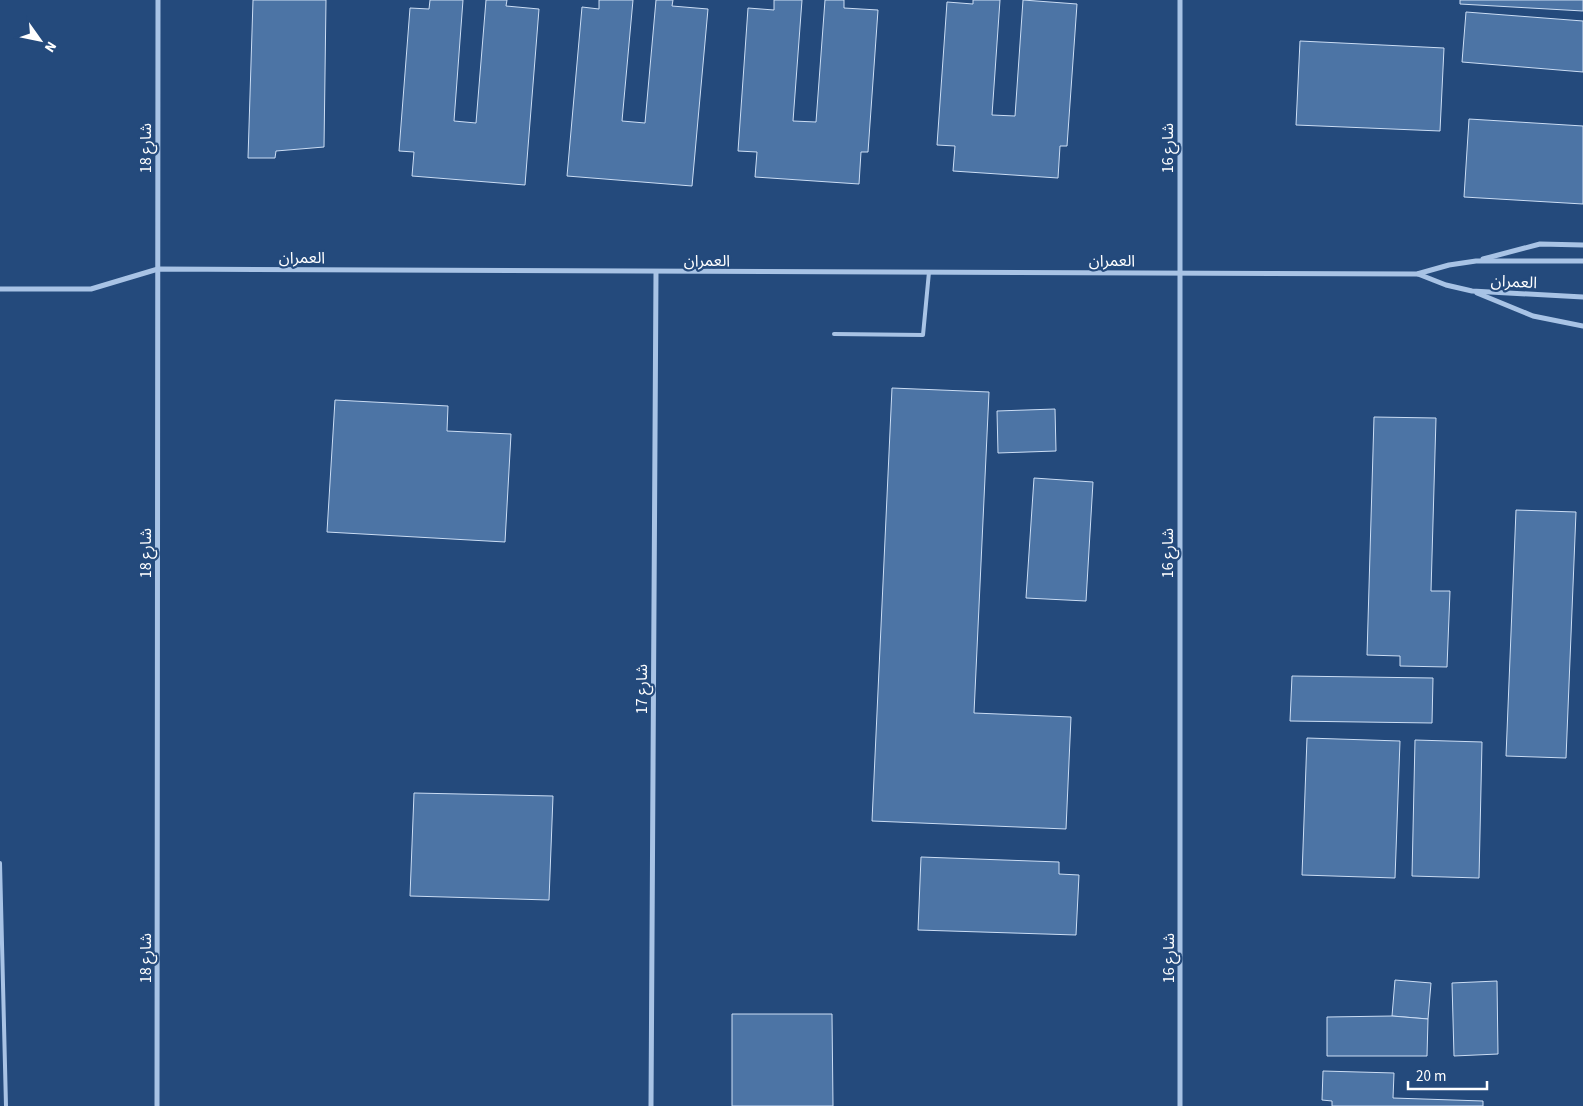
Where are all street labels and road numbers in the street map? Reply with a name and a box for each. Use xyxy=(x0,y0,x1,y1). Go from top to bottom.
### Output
street label: شارع 18 xyxy=(135,123,158,173)
street label: شارع 16 xyxy=(1157,123,1180,173)
street label: العمران xyxy=(279,247,325,269)
street label: العمران xyxy=(684,250,730,272)
street label: العمران xyxy=(1089,250,1135,272)
street label: العمران xyxy=(1490,270,1538,294)
street label: شارع 18 xyxy=(135,528,158,578)
street label: شارع 16 xyxy=(1157,528,1180,578)
street label: شارع 17 xyxy=(631,664,654,714)
street label: شارع 18 xyxy=(135,933,158,983)
street label: شارع 16 xyxy=(1158,933,1181,983)

